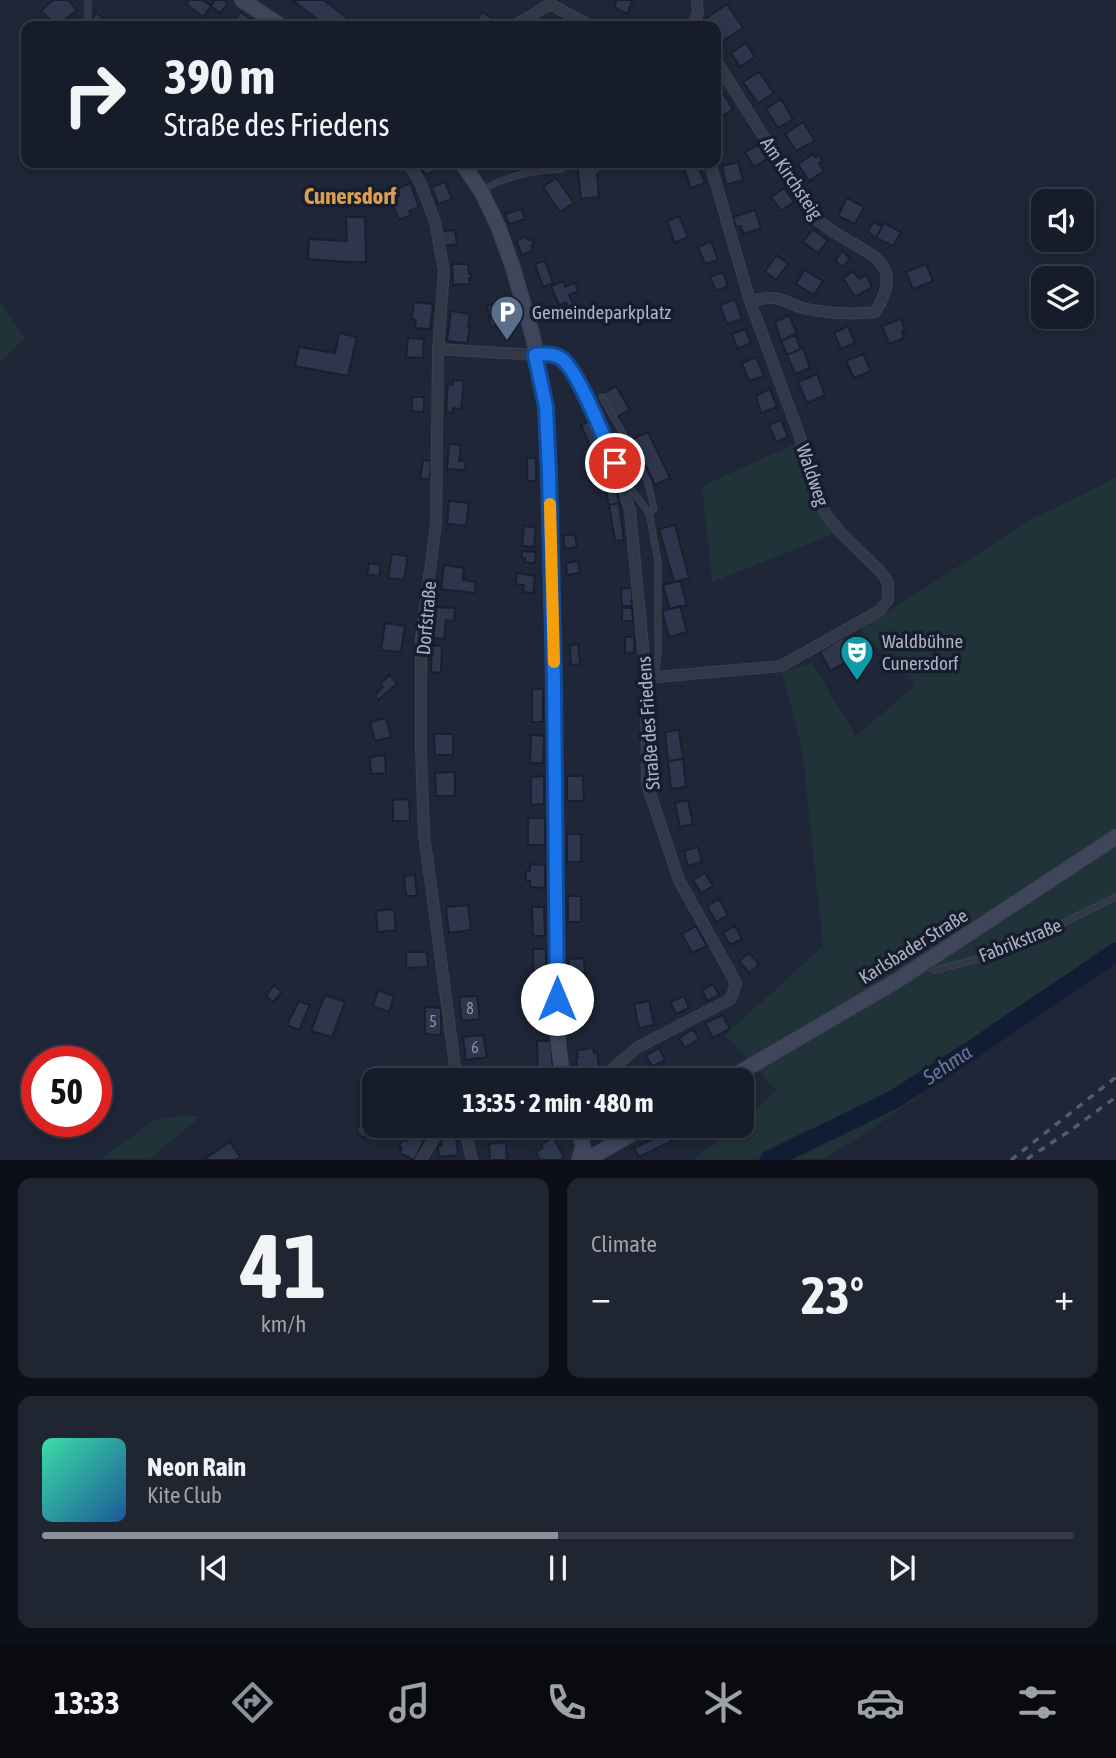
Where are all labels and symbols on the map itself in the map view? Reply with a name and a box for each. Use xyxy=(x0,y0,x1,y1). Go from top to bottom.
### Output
street label: Am Kirchsteig xyxy=(757,133,828,224)
district label: Cunersdorf xyxy=(304,183,397,209)
parking icon: Gemeindeparkplatz xyxy=(488,293,526,342)
place label: Gemeindeparkplatz xyxy=(532,301,671,323)
pin xyxy=(585,433,645,493)
street label: Waldweg xyxy=(792,441,834,510)
street label: Dorfstraße xyxy=(412,580,440,656)
place label: Waldbühne Cunersdorf xyxy=(882,630,963,674)
theatre icon: Waldbühne Cunersdorf xyxy=(838,633,876,682)
street label: Straße des Friedens xyxy=(632,655,664,791)
street label: Karlsbader Straße xyxy=(855,904,971,988)
street label: Fabrikstraße xyxy=(975,913,1065,967)
position arrow xyxy=(520,962,594,1036)
house number: 8 xyxy=(466,999,474,1017)
house number: 5 xyxy=(429,1012,437,1030)
house number: 6 xyxy=(471,1038,479,1056)
water label: Sehma xyxy=(917,1039,976,1089)
speed limit sign: 50 xyxy=(21,1046,112,1137)

